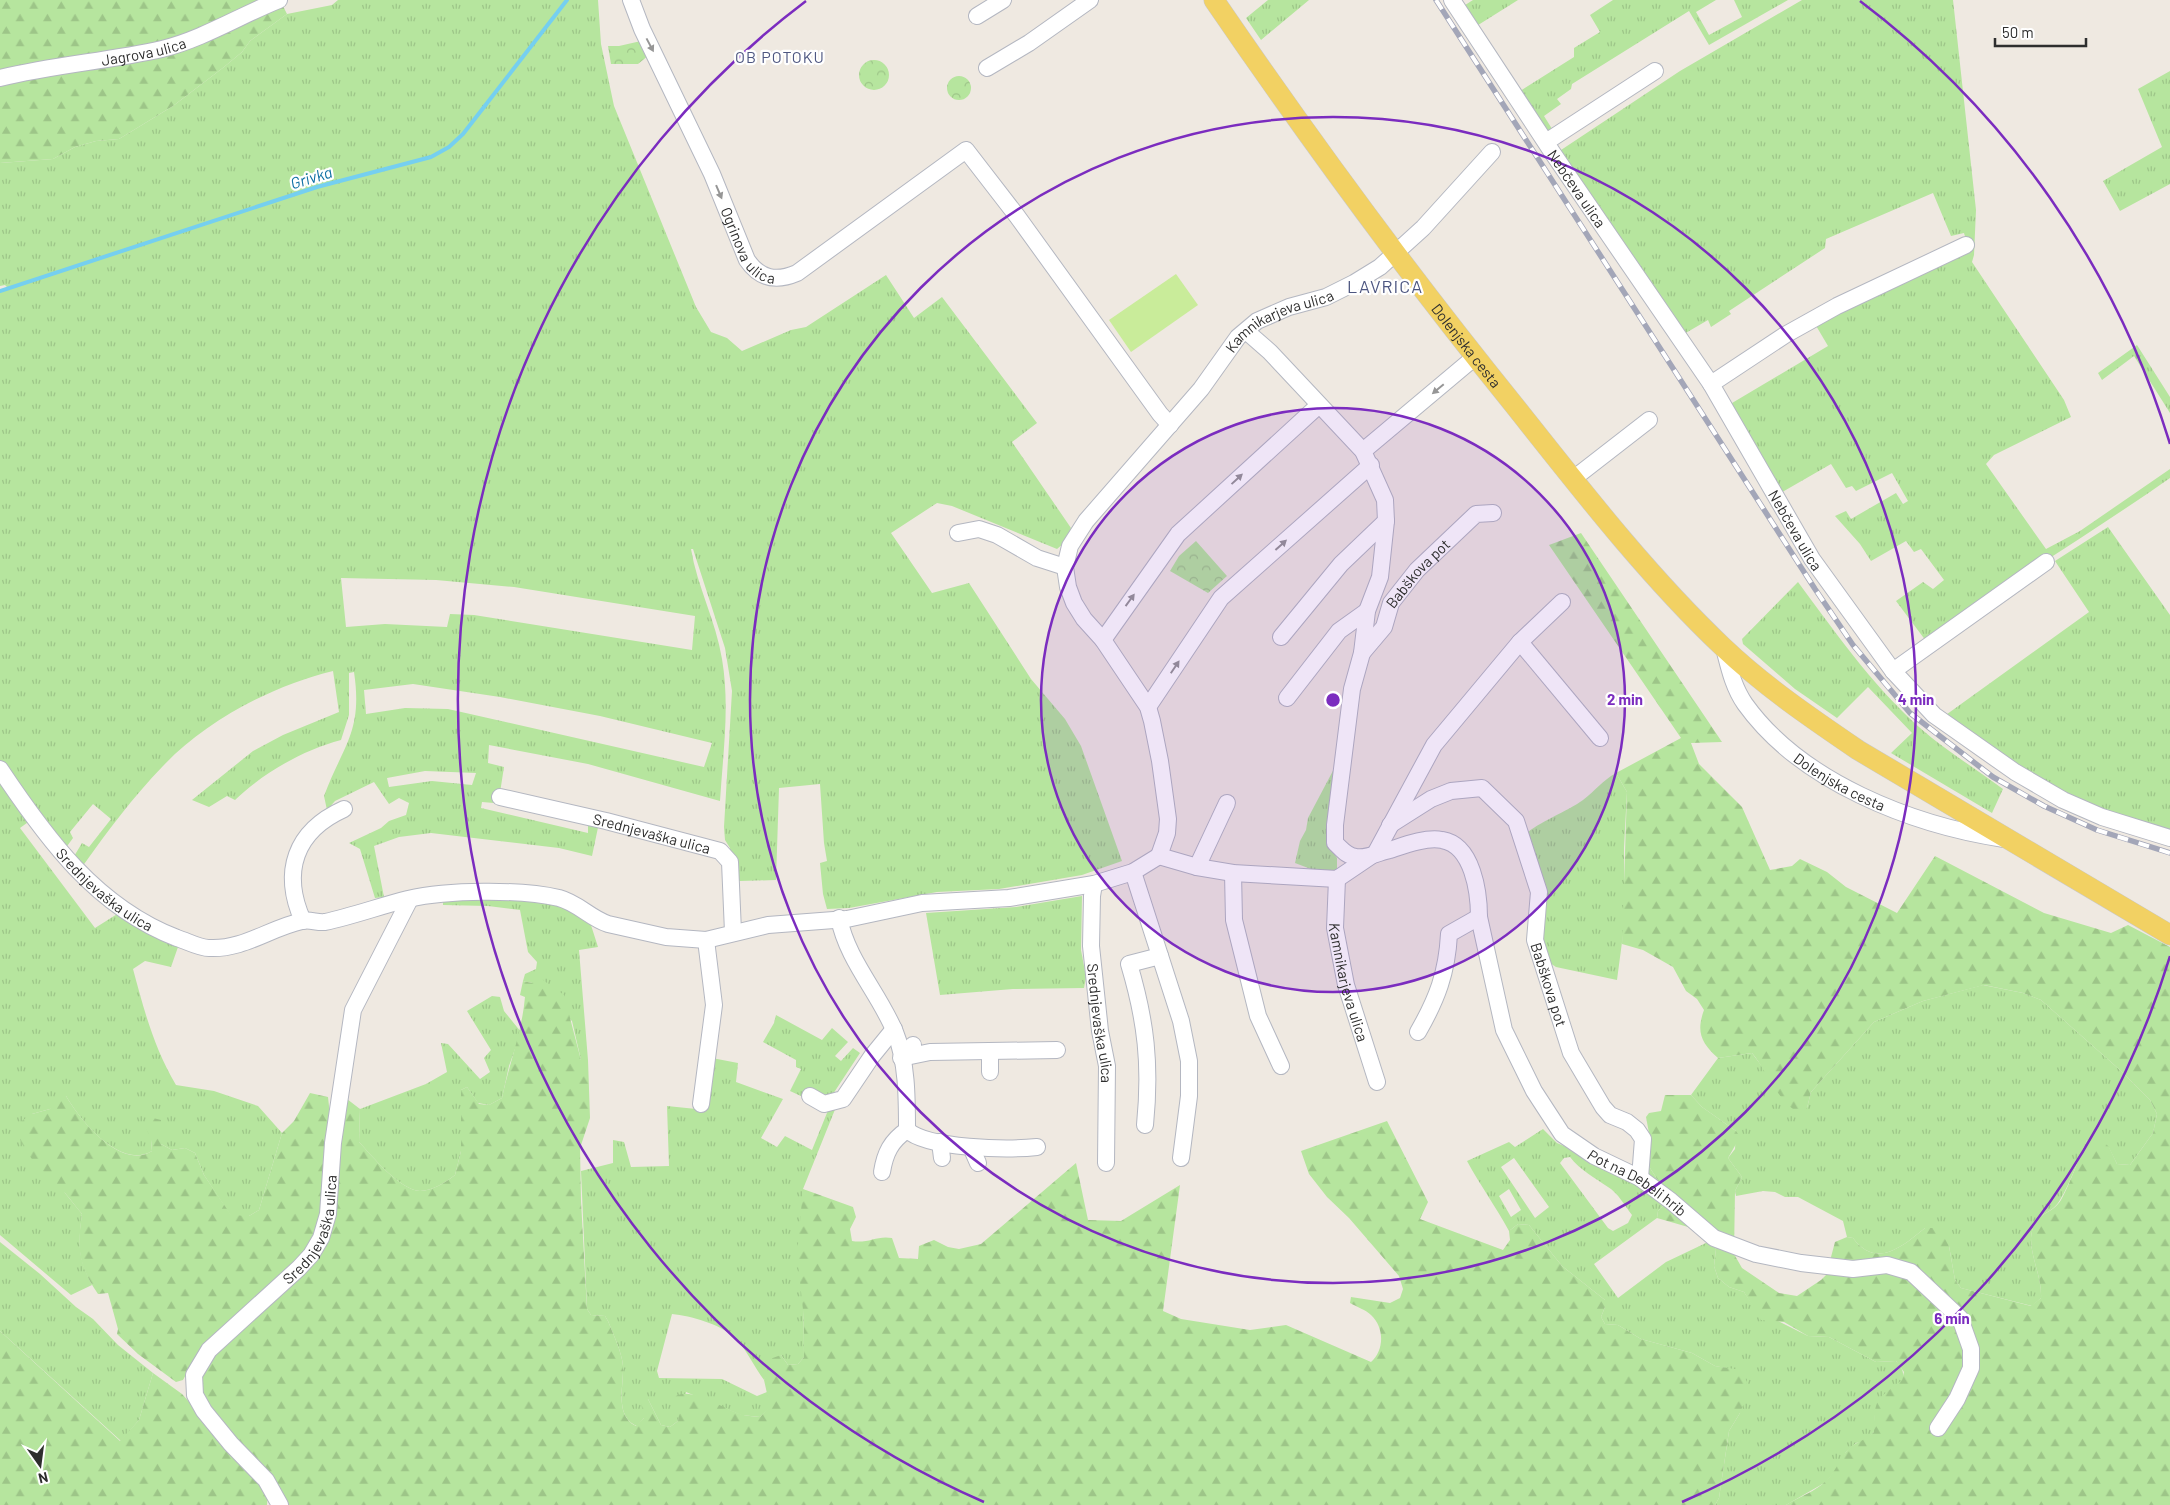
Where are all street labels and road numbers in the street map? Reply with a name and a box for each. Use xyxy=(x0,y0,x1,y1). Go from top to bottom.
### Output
street label: Jagrova ulica xyxy=(100,33,188,69)
street label: Nebčeva ulica xyxy=(1544,146,1610,231)
street label: Ogrinova ulica xyxy=(717,204,776,287)
street label: Kamnikarjeva ulica xyxy=(1221,286,1336,356)
street label: Dolenjska cesta xyxy=(1428,300,1505,391)
street label: Nebčeva ulica xyxy=(1765,487,1826,574)
street label: Babškova pot xyxy=(1382,535,1453,611)
street label: Dolenjska cesta xyxy=(1790,749,1888,814)
street label: Srednjevaška ulica xyxy=(591,809,712,857)
street label: Srednjevaška ulica xyxy=(53,844,156,935)
street label: Kamnikarjeva ulica xyxy=(1326,923,1372,1044)
street label: Babškova pot xyxy=(1527,940,1571,1029)
street label: Srednjevaška ulica xyxy=(1084,962,1116,1083)
street label: Pot na Debeli hrib xyxy=(1584,1145,1691,1220)
street label: Srednjevaška ulica xyxy=(279,1174,340,1288)

